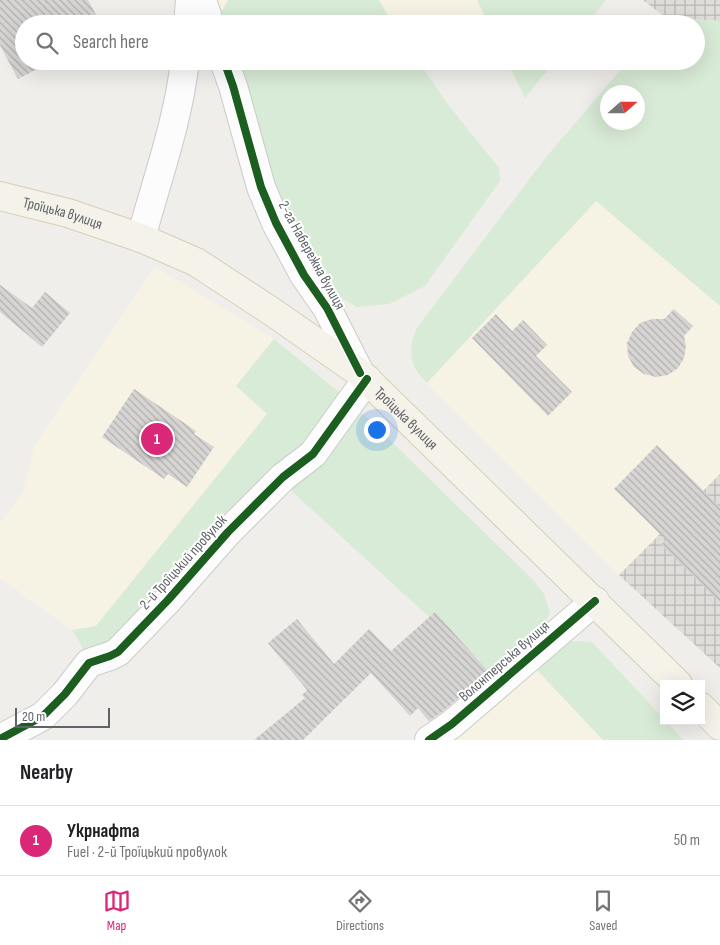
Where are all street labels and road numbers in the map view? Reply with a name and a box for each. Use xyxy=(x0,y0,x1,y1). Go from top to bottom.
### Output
street label: Троїцька вулиця xyxy=(21,193,105,234)
street label: 2-га Набережна вулиця xyxy=(274,198,349,313)
street label: Троїцька вулиця xyxy=(370,383,442,454)
street label: 2-й Троїцький провулок xyxy=(136,511,231,614)
street label: Волонтерська вулиця xyxy=(455,617,554,706)

